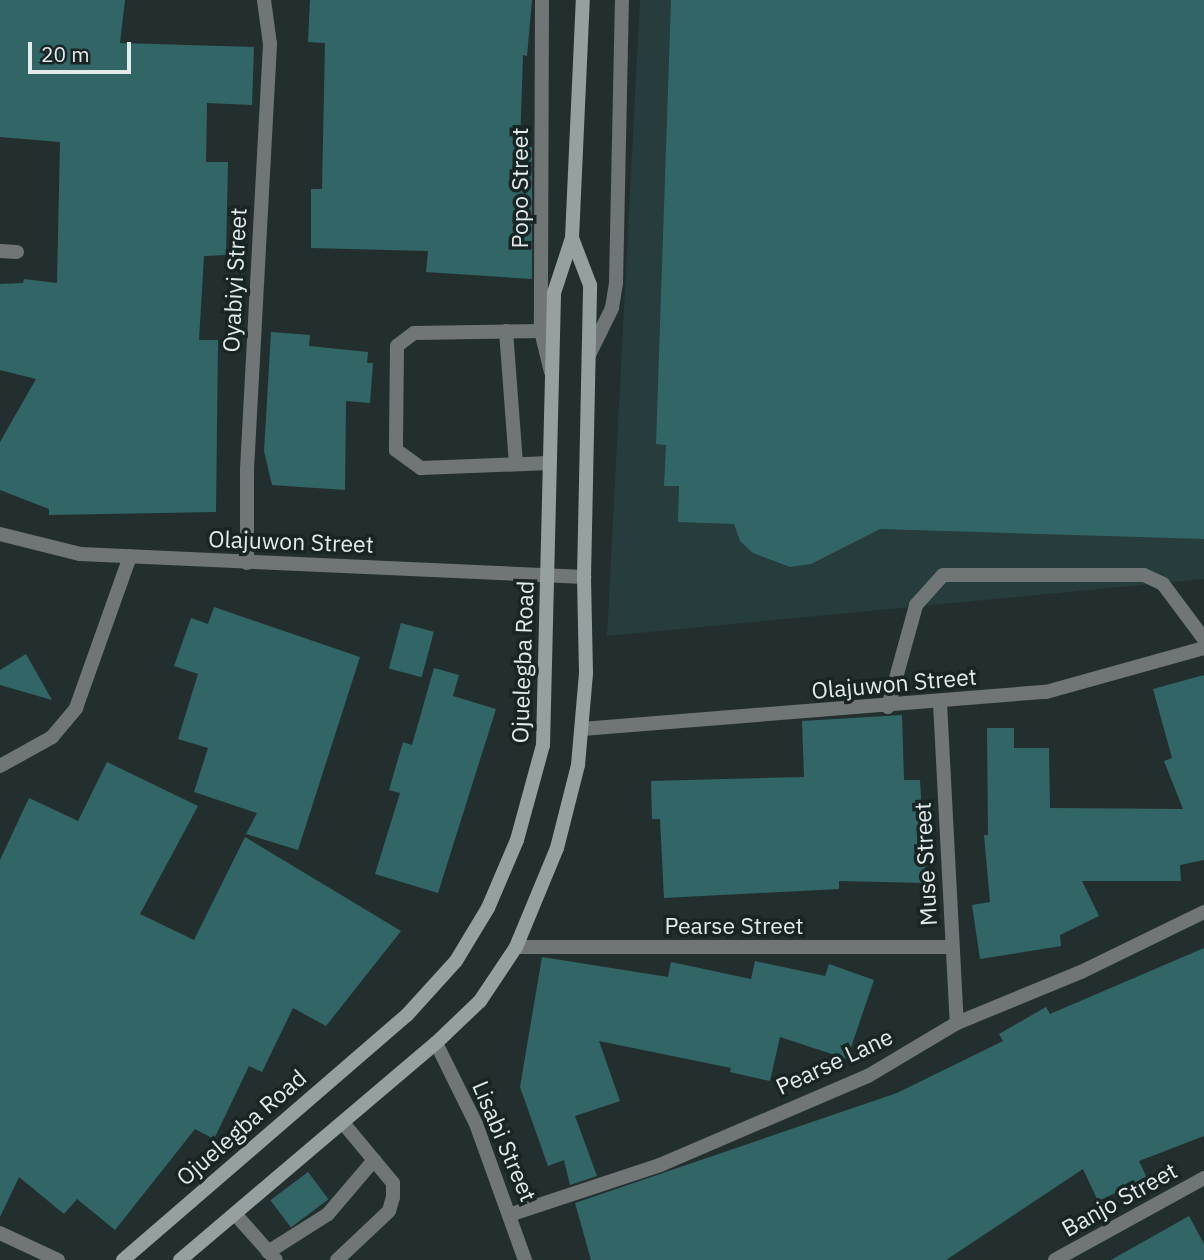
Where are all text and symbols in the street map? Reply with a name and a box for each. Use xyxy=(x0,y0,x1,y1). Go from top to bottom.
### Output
scale bar xyxy=(32,28,135,72)
text: 20 m xyxy=(41,40,90,68)
street label: Popo Street xyxy=(505,127,533,249)
street label: Oyabiyi Street xyxy=(216,207,252,353)
street label: Olajuwon Street xyxy=(208,524,374,558)
street label: Ojuelegba Road xyxy=(505,580,539,744)
street label: Olajuwon Street xyxy=(810,662,978,704)
street label: Muse Street xyxy=(908,801,942,927)
street label: Pearse Street xyxy=(664,911,804,939)
street label: Pearse Lane xyxy=(771,1022,897,1100)
street label: Ojuelegba Road xyxy=(171,1063,311,1191)
street label: Lisabi Street xyxy=(467,1077,543,1205)
street label: Banjo Street xyxy=(1057,1156,1181,1242)

